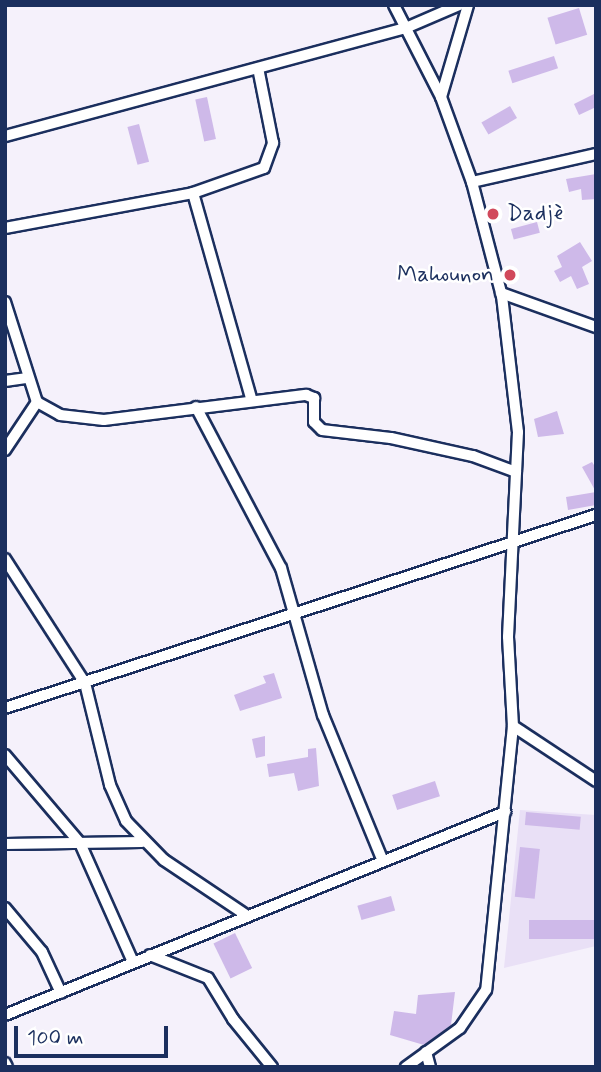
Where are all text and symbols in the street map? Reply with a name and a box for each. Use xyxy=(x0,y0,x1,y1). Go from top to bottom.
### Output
place label: Dadjè xyxy=(507,200,563,228)
marker: Dadjè xyxy=(485,206,501,222)
place label: Mahounon xyxy=(397,261,494,289)
marker: Mahounon xyxy=(500,265,520,285)
scale bar xyxy=(18,1012,172,1056)
text: 100 m xyxy=(27,1024,83,1052)

